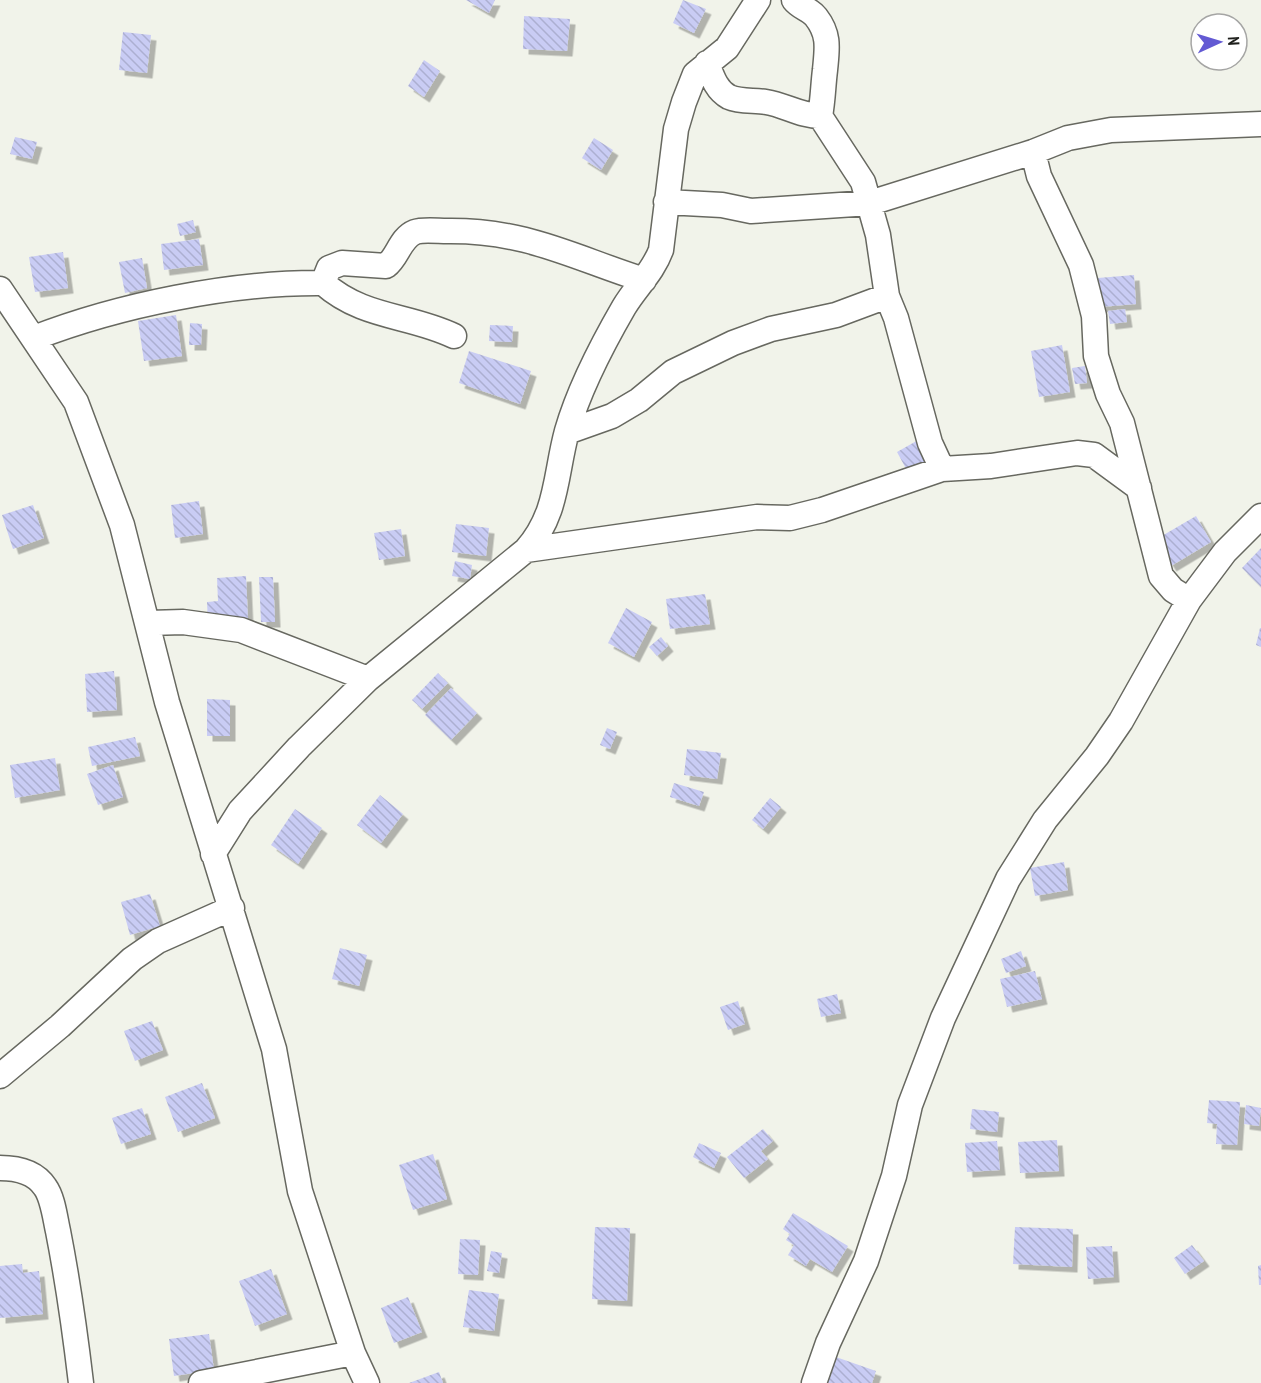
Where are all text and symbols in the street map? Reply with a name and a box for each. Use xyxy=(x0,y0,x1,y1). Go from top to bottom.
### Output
north arrow xyxy=(1189,12,1249,72)
text: N xyxy=(1224,36,1244,46)

